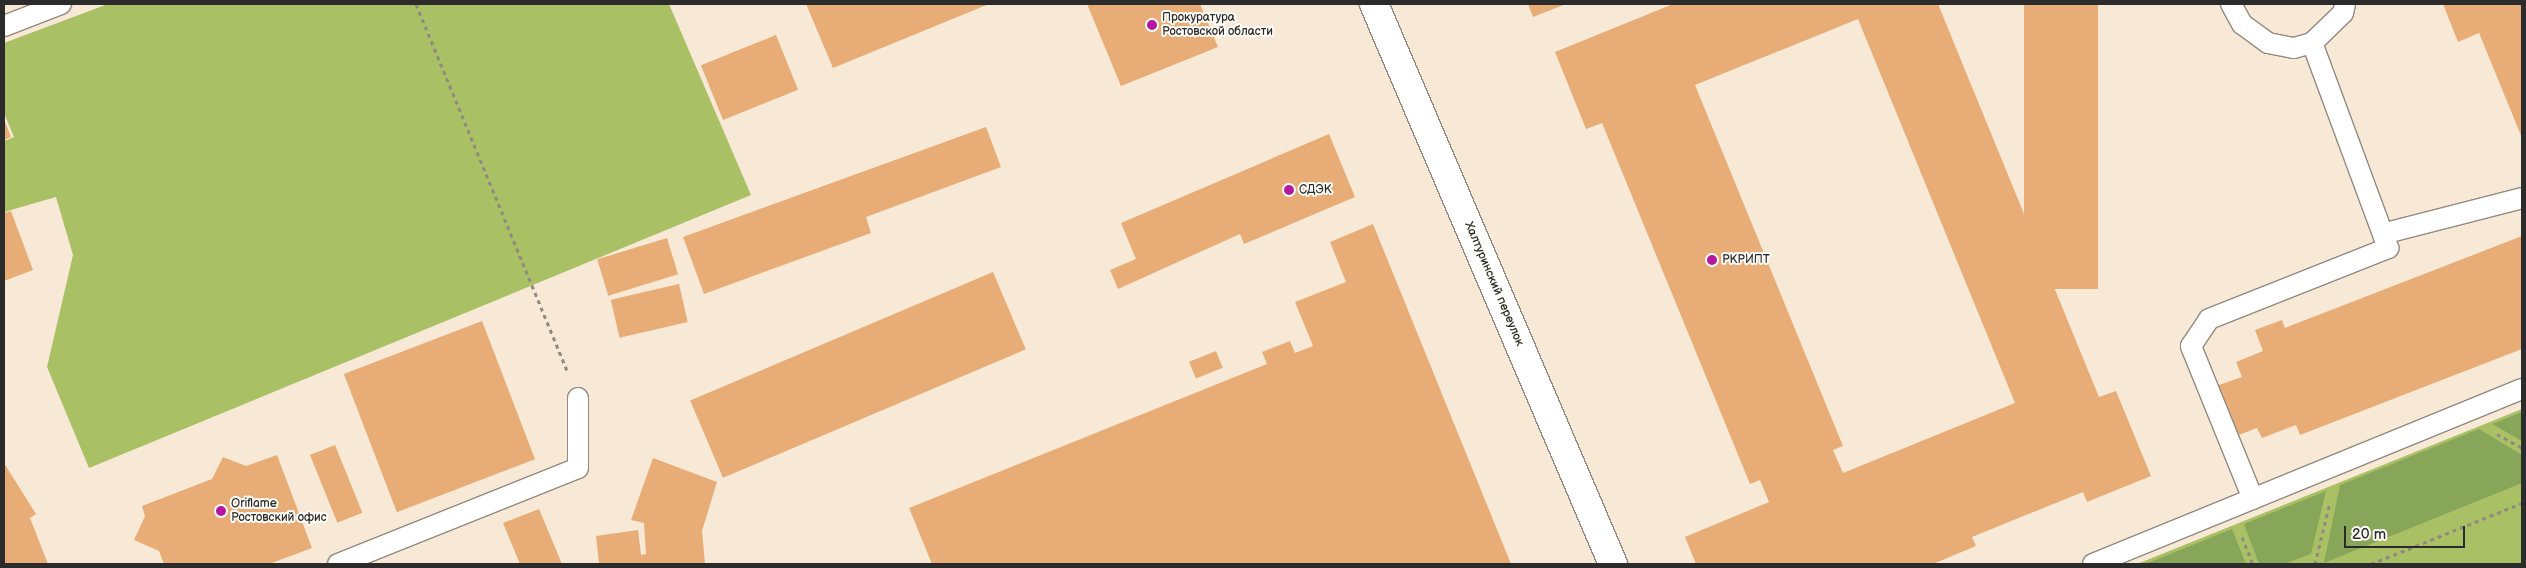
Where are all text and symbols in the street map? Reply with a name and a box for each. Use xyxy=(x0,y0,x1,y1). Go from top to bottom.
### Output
place label: Прокуратура Ростовской области xyxy=(1162,11,1273,39)
marker: Прокуратура Ростовской области xyxy=(1146,19,1158,31)
place label: СДЭК xyxy=(1299,183,1331,197)
marker: СДЭК xyxy=(1283,184,1295,196)
street label: Халтуринский переулок xyxy=(1461,220,1527,348)
place label: РКРИПТ xyxy=(1722,253,1770,267)
marker: РКРИПТ xyxy=(1706,254,1718,266)
place label: Oriflame Ростовский офис xyxy=(231,497,327,525)
marker: Oriflame Ростовский офис xyxy=(215,505,227,517)
scale bar xyxy=(2346,516,2467,548)
text: 20 m xyxy=(2352,525,2386,544)

